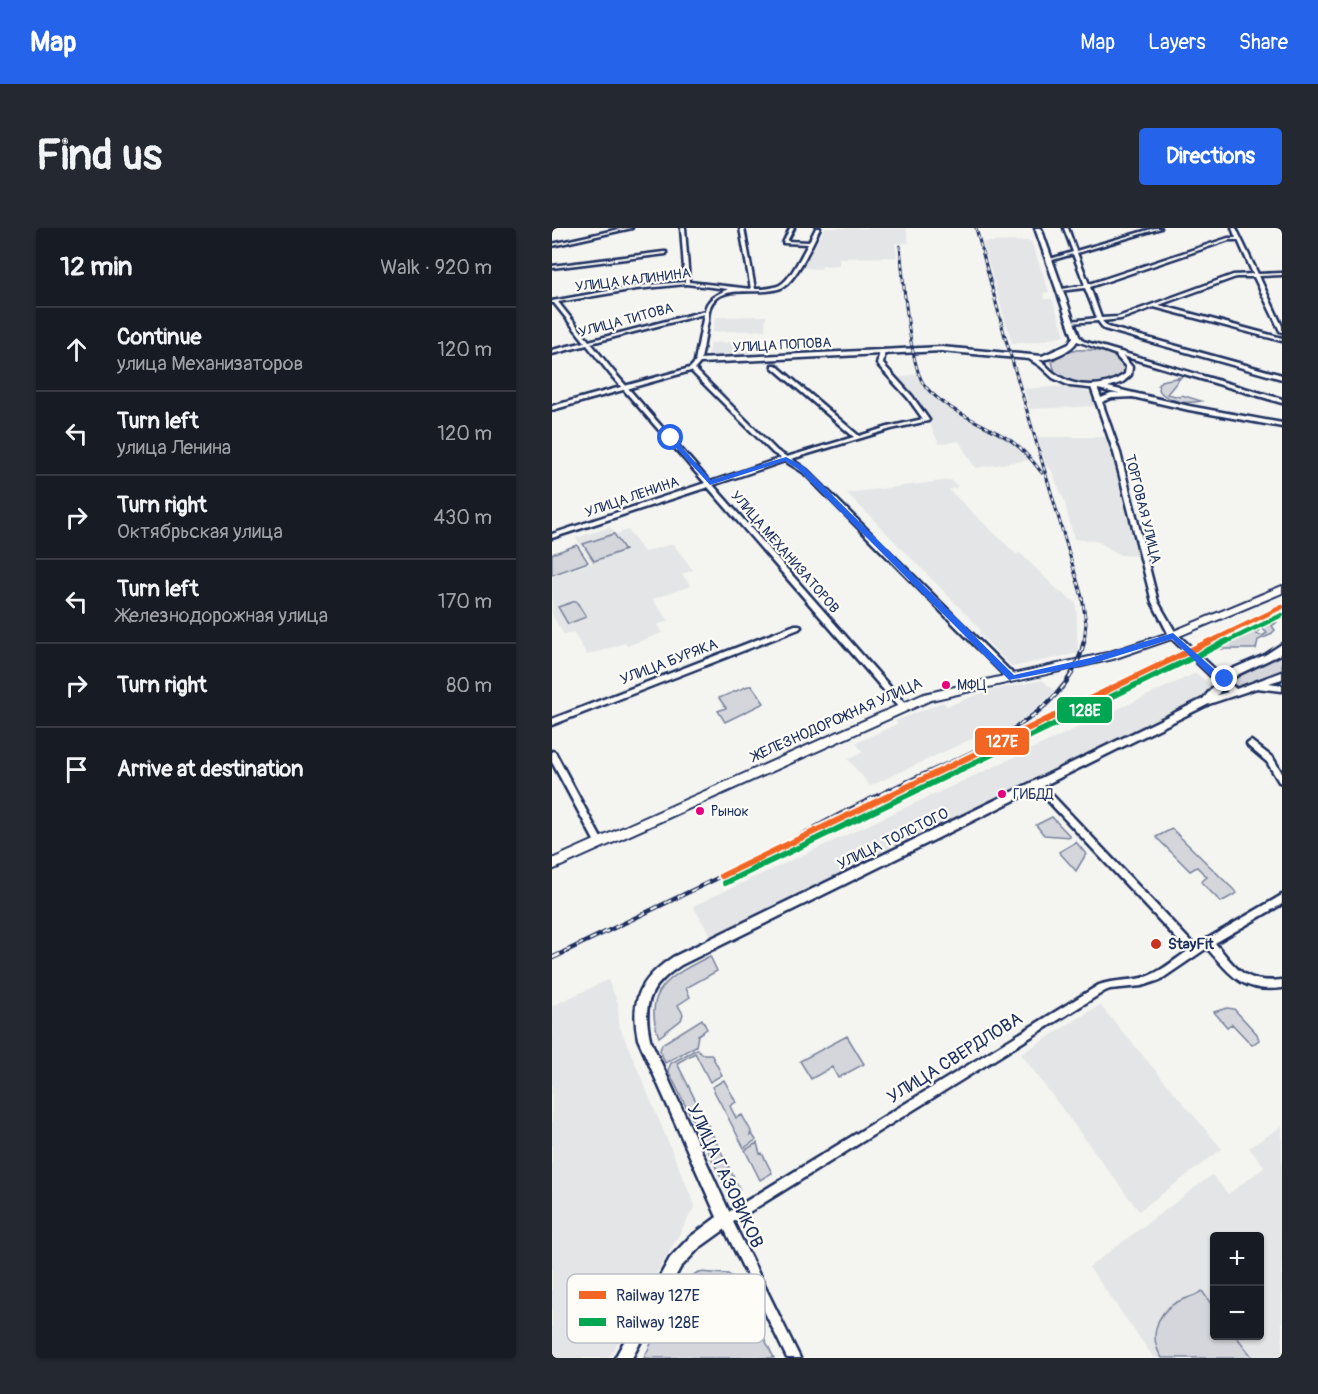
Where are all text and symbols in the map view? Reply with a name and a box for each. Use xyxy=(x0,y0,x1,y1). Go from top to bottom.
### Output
text: Map xyxy=(30,25,76,60)
text: Map xyxy=(1080,29,1115,56)
text: Layers xyxy=(1148,29,1206,56)
text: Share xyxy=(1239,29,1288,56)
button: Directions xyxy=(1139,128,1282,185)
text: Find us xyxy=(36,130,162,182)
text: 12 min xyxy=(60,251,133,283)
text: Walk · 920 m xyxy=(380,255,492,280)
street label: УЛИЦА КАЛИНИНА xyxy=(574,264,692,296)
street label: УЛИЦА ТИТОВА xyxy=(577,299,675,341)
text: Continue xyxy=(117,323,201,351)
icon: ahead xyxy=(60,333,93,366)
street label: УЛИЦА ПОПОВА xyxy=(732,334,832,356)
text: 120 m xyxy=(437,337,492,362)
text: улица Механизаторов xyxy=(117,351,303,376)
text: Turn left xyxy=(117,407,199,435)
icon: left xyxy=(60,417,93,450)
text: 120 m xyxy=(437,421,492,446)
route start xyxy=(657,424,683,450)
text: улица Ленина xyxy=(117,435,231,460)
street label: ТОРГОВАЯ УЛИЦА xyxy=(1121,453,1165,565)
street label: УЛИЦА ЛЕНИНА xyxy=(583,473,681,521)
street label: УЛИЦА МЕХАНИЗАТОРОВ xyxy=(727,487,843,617)
text: Turn right xyxy=(117,491,207,519)
icon: right xyxy=(60,501,93,534)
text: 430 m xyxy=(433,505,492,530)
text: Октябрьская улица xyxy=(117,519,283,544)
text: Turn left xyxy=(117,575,199,603)
icon: left xyxy=(60,585,93,618)
text: 170 m xyxy=(438,589,492,614)
text: Железнодорожная улица xyxy=(117,603,328,628)
street label: УЛИЦА БУРЯКА xyxy=(617,635,721,689)
route end xyxy=(1211,665,1237,691)
icon: right xyxy=(60,669,93,702)
text: Turn right xyxy=(117,671,207,699)
text: 80 m xyxy=(446,673,492,698)
street label: ЖЕЛЕЗНОДОРОЖНАЯ УЛИЦА xyxy=(747,674,925,767)
place label: МФЦ xyxy=(957,677,986,694)
marker: МФЦ xyxy=(940,679,952,691)
line badge: 128Е xyxy=(1056,696,1113,724)
text: 128Е xyxy=(1069,701,1101,721)
line badge: 127Е xyxy=(974,727,1030,756)
text: 127Е xyxy=(986,732,1019,752)
icon: arrive xyxy=(60,753,93,786)
text: Arrive at destination xyxy=(117,755,303,783)
place label: ГИБДД xyxy=(1013,786,1054,803)
marker: ГИБДД xyxy=(996,788,1008,800)
place label: Рынок xyxy=(711,803,749,820)
street label: УЛИЦА ТОЛСТОГО xyxy=(834,804,952,874)
marker: Рынок xyxy=(694,805,706,817)
place label: StayFit xyxy=(1168,935,1215,954)
marker: StayFit xyxy=(1149,937,1163,951)
street label: УЛИЦА СВЕРДЛОВА xyxy=(883,1007,1027,1109)
street label: УЛИЦА ГАЗОВИКОВ xyxy=(682,1100,768,1252)
map controls xyxy=(1210,1232,1264,1340)
button: + xyxy=(1210,1232,1264,1286)
legend xyxy=(567,1274,765,1343)
text: Railway 127Е xyxy=(616,1286,700,1306)
button: − xyxy=(1210,1286,1264,1340)
text: Railway 128Е xyxy=(616,1313,700,1333)

